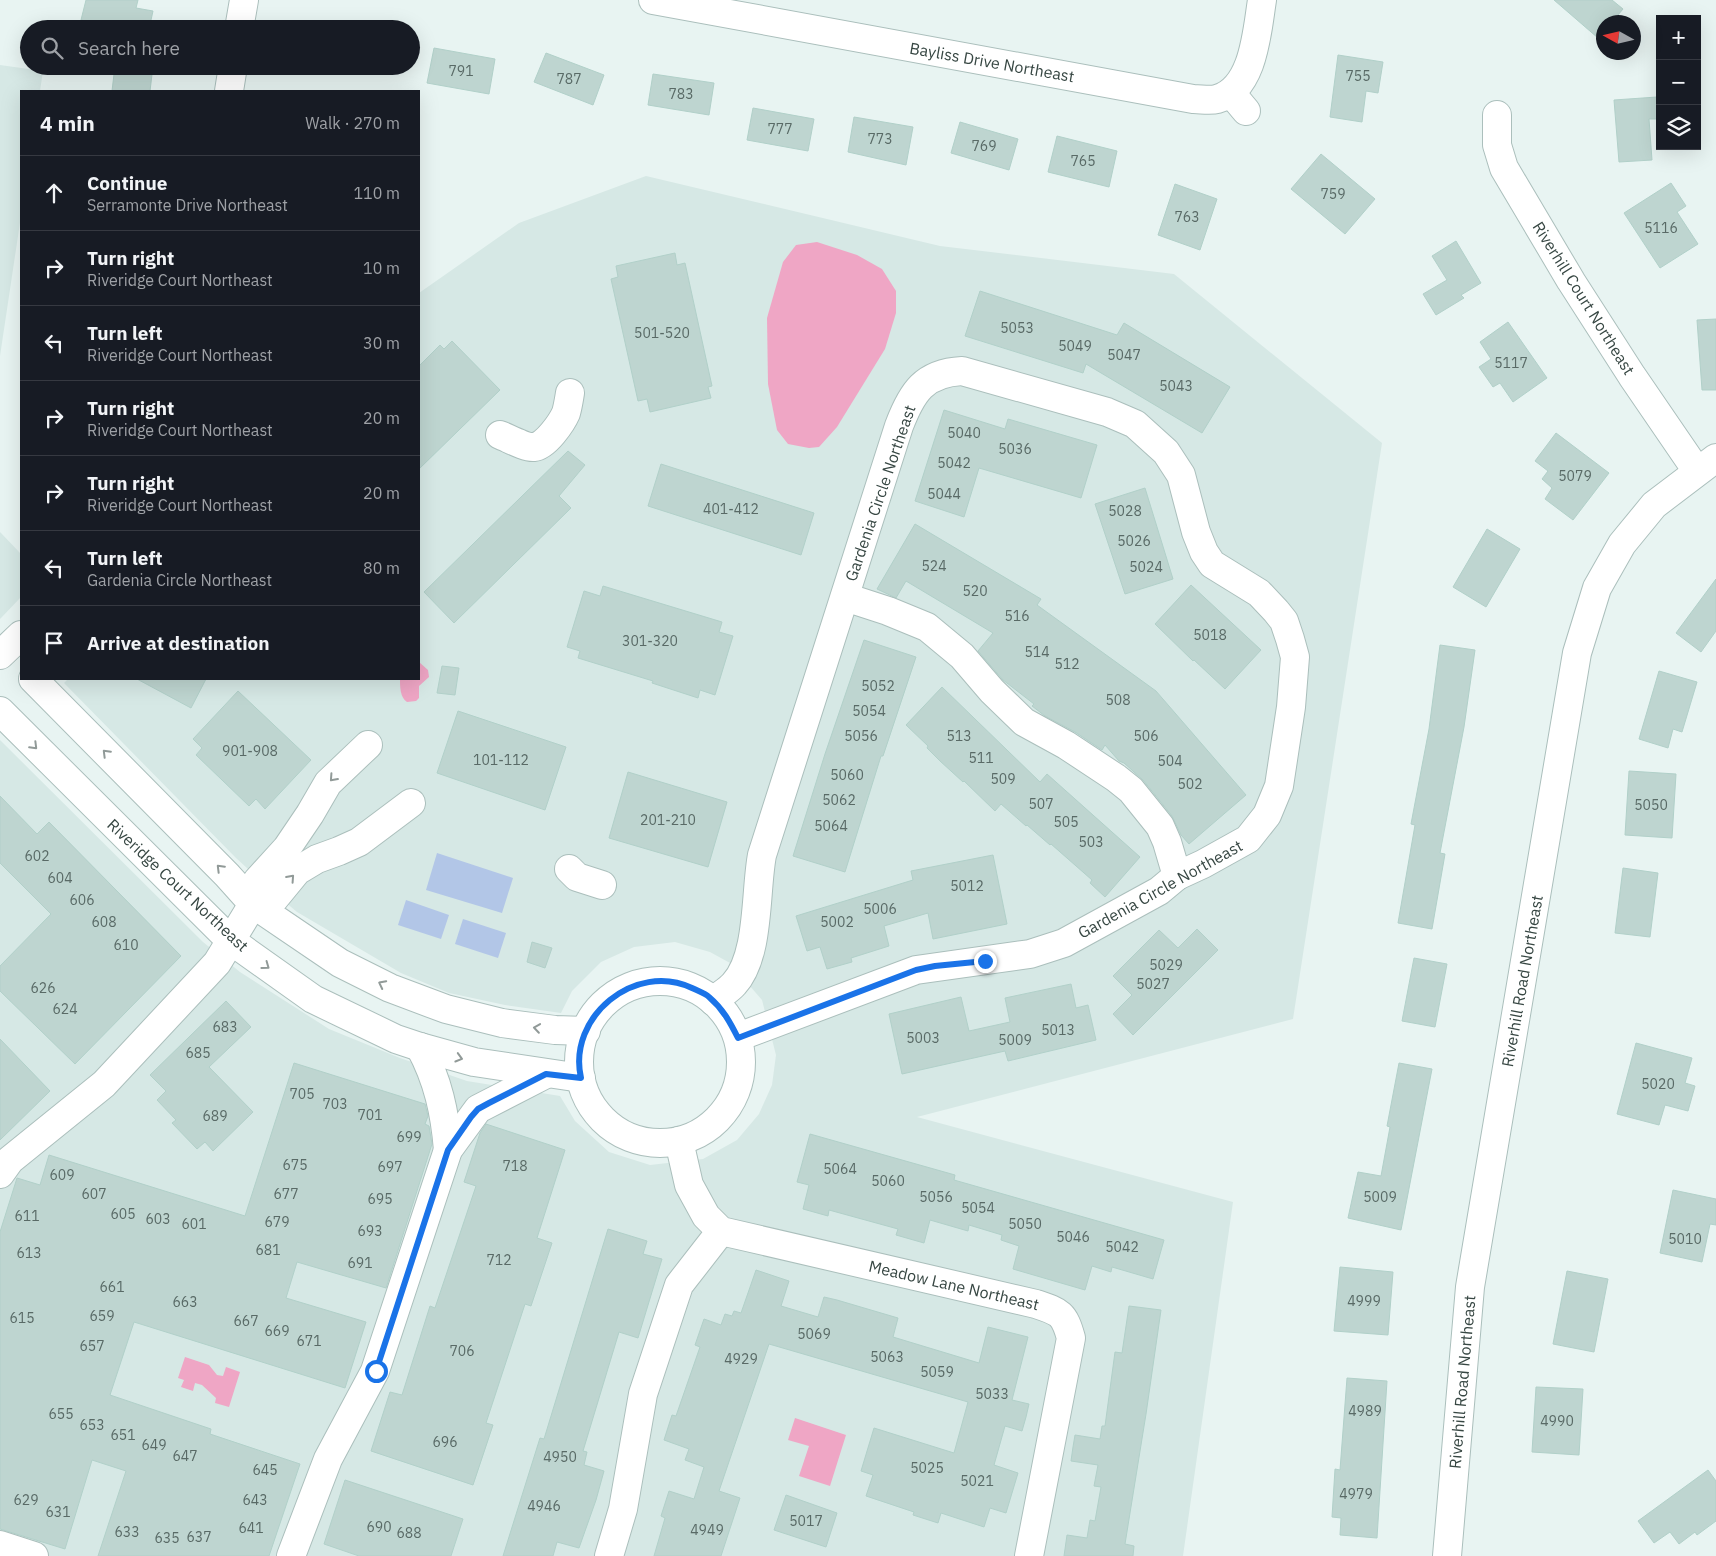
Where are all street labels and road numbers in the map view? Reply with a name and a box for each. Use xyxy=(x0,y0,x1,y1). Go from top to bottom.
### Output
street label: Bayliss Drive Northeast xyxy=(908,38,1076,86)
street label: Riverhill Court Northeast xyxy=(1529,218,1639,378)
street label: Gardenia Circle Northeast xyxy=(840,402,920,584)
street label: Riveridge Court Northeast xyxy=(103,814,253,956)
street label: Gardenia Circle Northeast xyxy=(1074,835,1246,943)
street label: Riverhill Road Northeast xyxy=(1497,893,1547,1069)
street label: Meadow Lane Northeast xyxy=(867,1256,1041,1314)
street label: Riverhill Road Northeast xyxy=(1444,1294,1480,1470)

